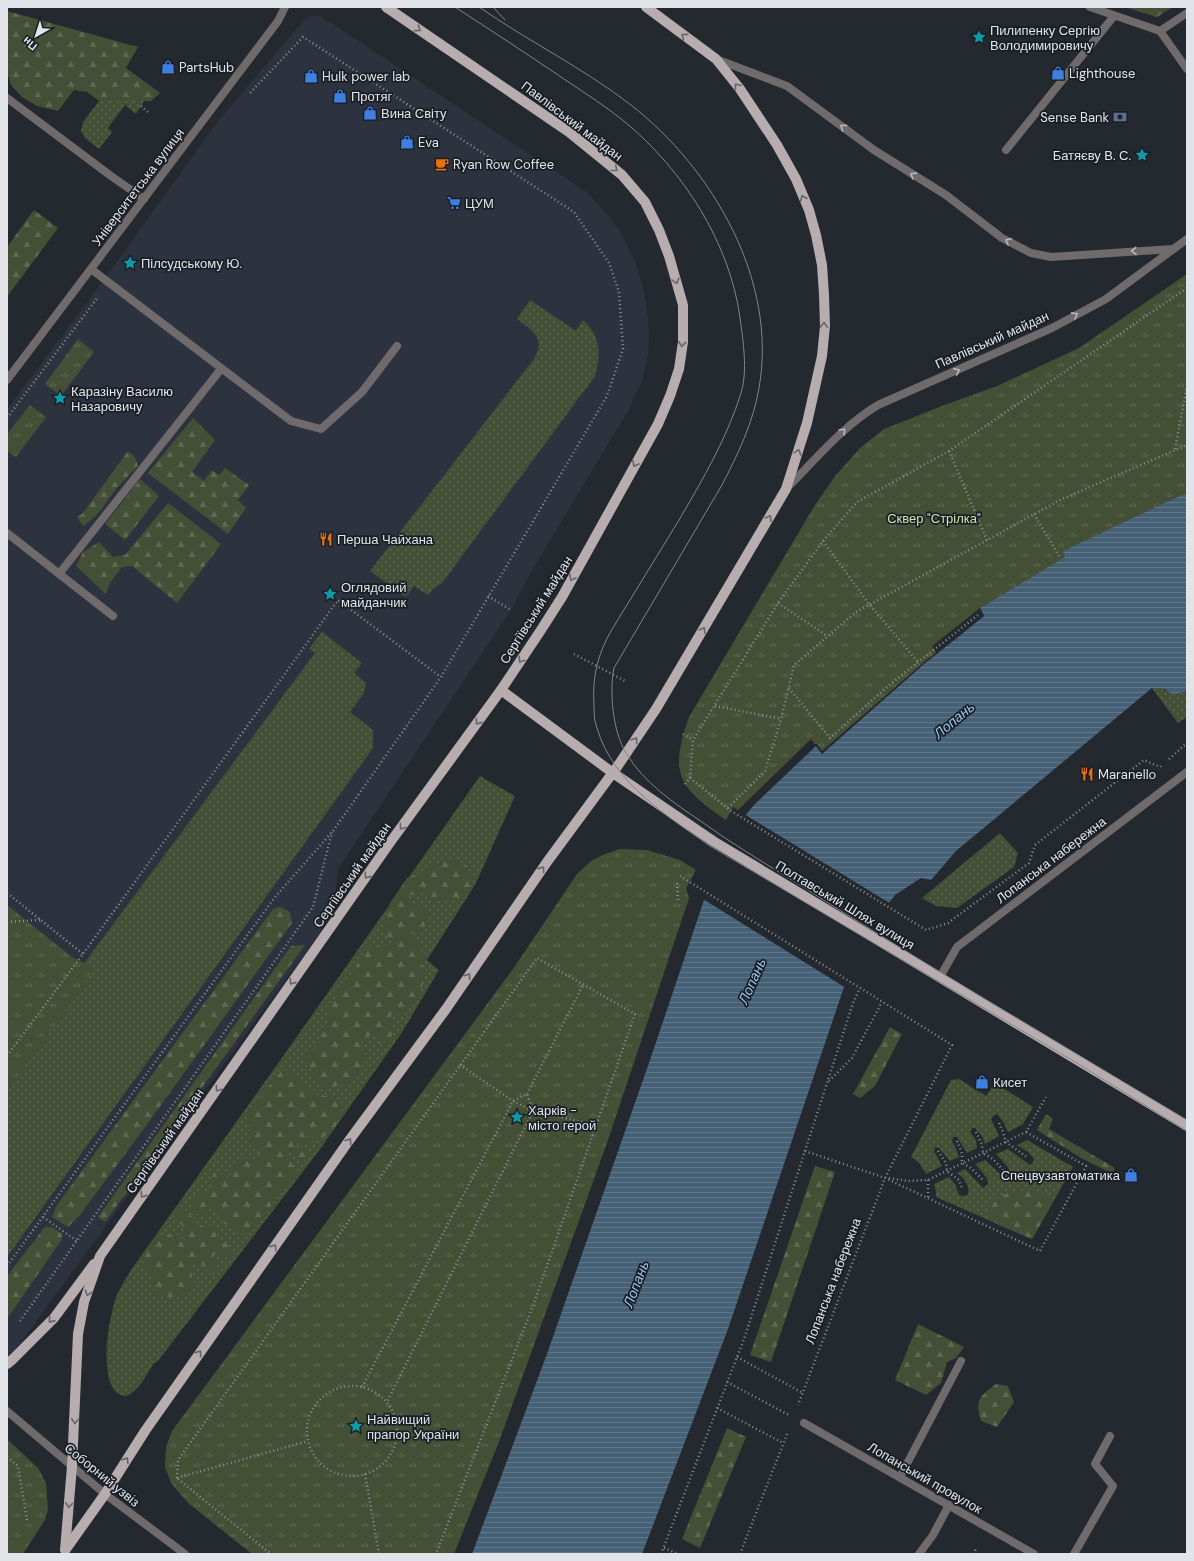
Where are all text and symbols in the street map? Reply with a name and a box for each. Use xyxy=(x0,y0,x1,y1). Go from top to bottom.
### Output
north arrow xyxy=(16,16,56,56)
place label: Пилипенку Сергію Володимировичу xyxy=(990,22,1100,54)
one-way arrow xyxy=(414,24,421,32)
place icon: Пилипенку Сергію Володимировичу xyxy=(971,29,987,45)
one-way arrow xyxy=(682,33,689,40)
text: Пн xyxy=(20,34,40,54)
shop icon: PartsHub xyxy=(160,59,176,75)
place label: PartsHub xyxy=(179,59,234,76)
shop icon: Lighthouse xyxy=(1050,65,1066,81)
place label: Lighthouse xyxy=(1069,65,1135,82)
shop icon: Hulk power lab xyxy=(303,68,319,84)
place label: Hulk power lab xyxy=(322,68,410,85)
street label: Павлівський майдан xyxy=(518,77,626,165)
one-way arrow xyxy=(735,84,742,91)
shop icon: Протяг xyxy=(332,88,348,104)
place label: Протяг xyxy=(351,88,393,105)
shop icon: Вина Світу xyxy=(362,105,378,121)
place label: Вина Світу xyxy=(381,105,447,122)
place label: Sense Bank xyxy=(1040,109,1109,126)
bank icon: Sense Bank xyxy=(1112,109,1128,125)
street label: Університетська вулиця xyxy=(88,125,188,249)
one-way arrow xyxy=(840,125,847,132)
shop icon: Eva xyxy=(399,134,415,150)
place label: Eva xyxy=(418,134,439,151)
place label: Батяєву В. С. xyxy=(1053,147,1131,164)
place icon: Батяєву В. С. xyxy=(1134,147,1150,163)
cafe icon: Ryan Row Coffee xyxy=(434,156,450,172)
place label: Ryan Row Coffee xyxy=(453,156,554,173)
one-way arrow xyxy=(611,165,618,172)
one-way arrow xyxy=(910,172,917,179)
one-way arrow xyxy=(800,194,808,201)
supermarket icon: ЦУМ xyxy=(446,195,462,211)
place label: ЦУМ xyxy=(465,195,494,212)
one-way arrow xyxy=(1005,238,1012,246)
one-way arrow xyxy=(1131,246,1137,255)
place icon: Пілсудському Ю. xyxy=(122,255,138,271)
place label: Пілсудському Ю. xyxy=(141,255,242,272)
one-way arrow xyxy=(671,278,680,285)
street label: Павлівський майдан xyxy=(932,307,1052,373)
one-way arrow xyxy=(1071,313,1078,320)
one-way arrow xyxy=(820,322,829,328)
one-way arrow xyxy=(678,341,687,347)
one-way arrow xyxy=(953,367,960,375)
place label: Каразіну Василю Назаровичу xyxy=(71,383,173,415)
place icon: Каразіну Василю Назаровичу xyxy=(52,390,68,406)
one-way arrow xyxy=(838,428,846,436)
one-way arrow xyxy=(793,448,802,455)
one-way arrow xyxy=(633,460,640,467)
park label: Сквер "Стрілка" xyxy=(887,510,981,527)
one-way arrow xyxy=(765,515,772,522)
restaurant icon: Перша Чайхана xyxy=(318,531,334,547)
place label: Перша Чайхана xyxy=(337,531,434,548)
street label: Сергіївський майдан xyxy=(496,553,576,667)
one-way arrow xyxy=(570,574,577,581)
place label: Оглядовий майданчик xyxy=(341,579,406,611)
place icon: Оглядовий майданчик xyxy=(322,586,338,602)
one-way arrow xyxy=(698,627,706,634)
one-way arrow xyxy=(518,656,526,663)
water label: Лопань xyxy=(929,698,978,743)
one-way arrow xyxy=(475,718,483,725)
one-way arrow xyxy=(630,737,637,744)
restaurant icon: Maranello xyxy=(1079,766,1095,782)
place label: Maranello xyxy=(1098,766,1157,783)
street label: Лопанська набережна xyxy=(993,813,1110,907)
street label: Сергіївський майдан xyxy=(309,819,395,931)
one-way arrow xyxy=(399,823,407,830)
street label: Полтавський Шлях вулиця xyxy=(772,857,918,953)
one-way arrow xyxy=(537,867,544,874)
one-way arrow xyxy=(364,872,372,879)
water label: Лопань xyxy=(734,955,770,1007)
one-way arrow xyxy=(463,974,470,981)
one-way arrow xyxy=(290,978,297,985)
shop icon: Кисет xyxy=(974,1074,990,1090)
place label: Кисет xyxy=(993,1074,1027,1091)
one-way arrow xyxy=(216,1084,223,1091)
street label: Сергіївський майдан xyxy=(122,1085,208,1197)
place label: Харків - місто герой xyxy=(528,1102,596,1134)
place icon: Харків - місто герой xyxy=(509,1109,525,1125)
one-way arrow xyxy=(344,1138,351,1145)
place label: Спецвузавтоматика xyxy=(1001,1167,1121,1184)
shop icon: Спецвузавтоматика xyxy=(1123,1167,1139,1183)
one-way arrow xyxy=(140,1191,148,1198)
street label: Лопанська набережна xyxy=(801,1215,865,1346)
one-way arrow xyxy=(269,1244,277,1251)
water label: Лопань xyxy=(619,1258,653,1311)
one-way arrow xyxy=(84,1289,92,1296)
one-way arrow xyxy=(49,1315,56,1323)
one-way arrow xyxy=(194,1350,202,1357)
place label: Найвищий прапор України xyxy=(367,1411,459,1443)
one-way arrow xyxy=(70,1418,79,1424)
place icon: Найвищий прапор України xyxy=(348,1418,364,1434)
street label: Лопанський провулок xyxy=(865,1438,985,1518)
street label: Соборний узвіз xyxy=(61,1439,143,1511)
one-way arrow xyxy=(121,1457,129,1464)
one-way arrow xyxy=(64,1502,73,1508)

